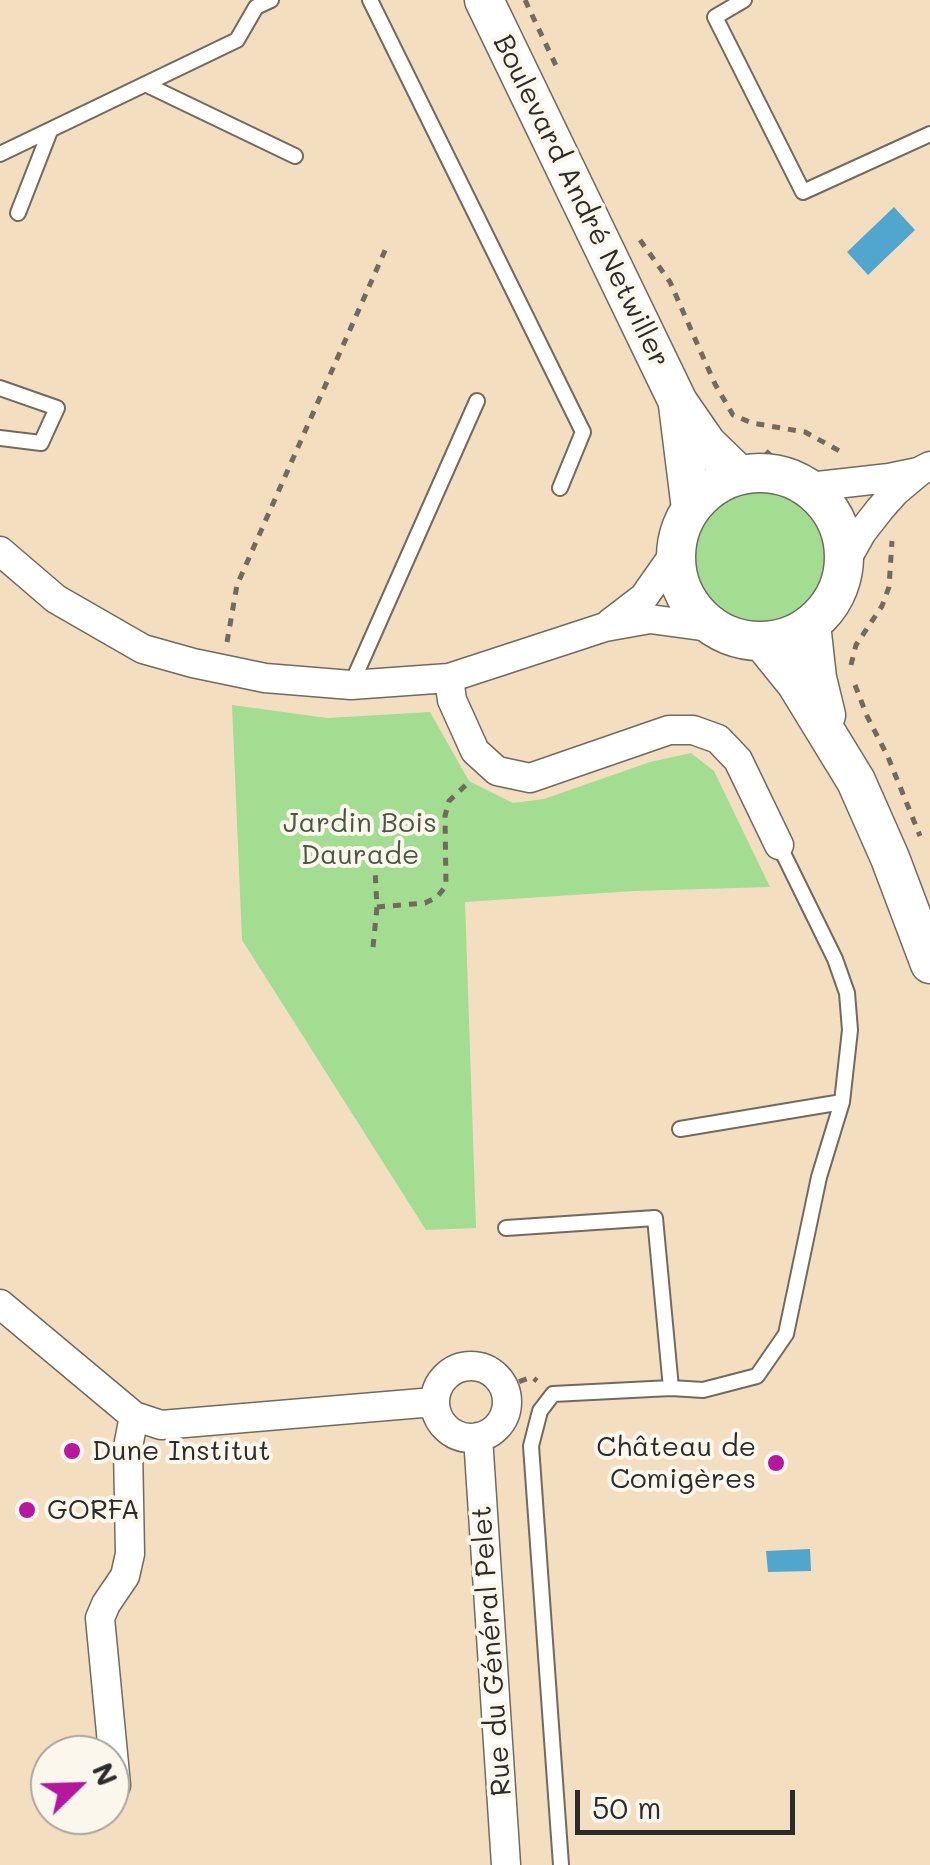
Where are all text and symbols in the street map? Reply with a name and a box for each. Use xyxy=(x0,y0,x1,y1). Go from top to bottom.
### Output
street label: Boulevard André Netwiller xyxy=(486,29,676,373)
park label: Jardin Bois Daurade xyxy=(283,806,437,872)
place label: Château de Comigères xyxy=(596,1430,756,1496)
place label: Dune Institut xyxy=(92,1434,271,1468)
marker: Dune Institut xyxy=(61,1440,83,1462)
marker: Château de Comigères xyxy=(765,1452,787,1474)
place label: GORFA xyxy=(47,1493,140,1527)
marker: GORFA xyxy=(16,1499,38,1521)
street label: Rue du Général Pelet xyxy=(465,1505,519,1797)
north arrow xyxy=(30,1735,130,1835)
text: N xyxy=(85,1757,126,1791)
scale bar xyxy=(580,1770,800,1832)
text: 50 m xyxy=(592,1787,662,1827)

